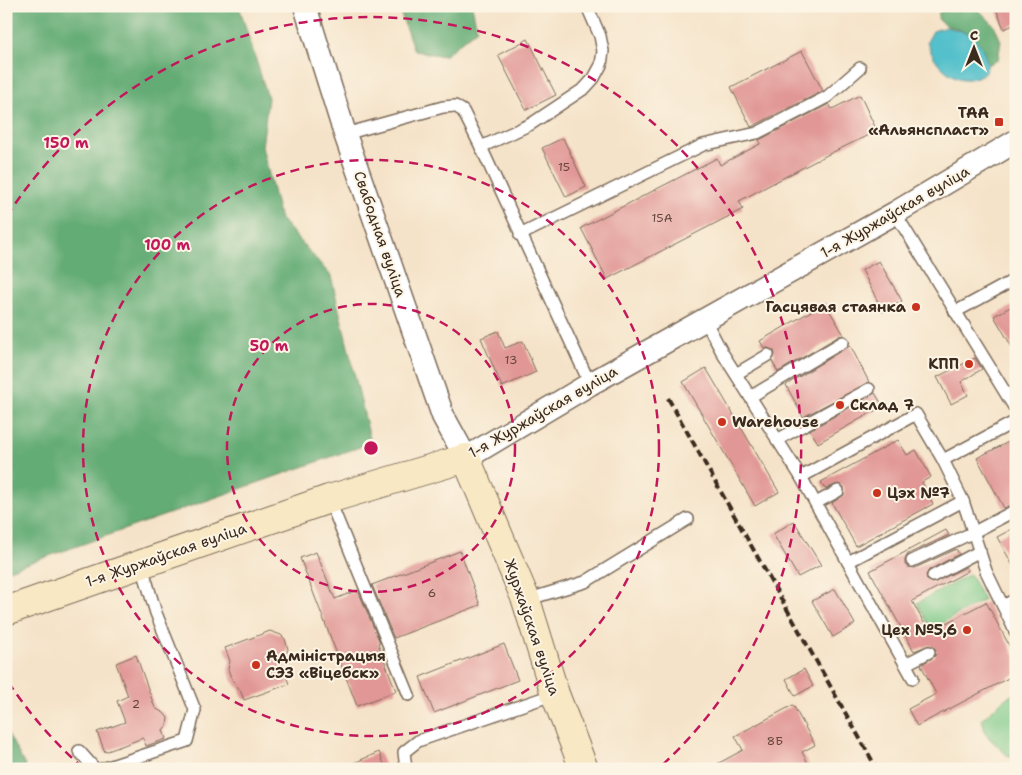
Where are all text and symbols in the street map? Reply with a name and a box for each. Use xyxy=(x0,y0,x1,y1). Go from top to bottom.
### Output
north arrow xyxy=(950,22,1000,72)
text: С xyxy=(970,26,978,44)
place label: ТАА «Альянспласт» xyxy=(868,103,989,140)
marker: ТАА «Альянспласт» xyxy=(993,116,1005,128)
text: 150 m xyxy=(43,133,89,153)
house number: 15 xyxy=(558,159,570,175)
street label: 1-я Журжаўская вуліца xyxy=(817,161,974,263)
street label: Свабодная вуліца xyxy=(349,168,411,300)
house number: 15А xyxy=(652,210,673,226)
text: 100 m xyxy=(144,235,190,255)
place label: Гасцявая стаянка xyxy=(765,297,907,317)
marker: Гасцявая стаянка xyxy=(910,301,922,313)
text: 50 m xyxy=(250,336,289,356)
house number: 13 xyxy=(505,352,517,368)
place label: КПП xyxy=(928,354,959,374)
marker: КПП xyxy=(963,358,975,370)
street label: 1-я Журжаўская вуліца xyxy=(465,361,622,463)
place label: Склад 7 xyxy=(850,395,914,415)
marker: Склад 7 xyxy=(834,399,846,411)
place label: Warehouse xyxy=(732,412,819,432)
marker: Warehouse xyxy=(716,416,728,428)
centre of rings xyxy=(362,439,380,457)
place label: Цэх №7 xyxy=(887,483,950,503)
marker: Цэх №7 xyxy=(871,487,883,499)
street label: 1-я Журжаўская вуліца xyxy=(83,518,250,592)
street label: Журжаўская вуліца xyxy=(499,556,565,699)
house number: 6 xyxy=(428,585,436,601)
place label: Цех №5,6 xyxy=(881,620,957,640)
marker: Цех №5,6 xyxy=(961,624,973,636)
place label: Адміністрацыя СЭЗ «Віцебск» xyxy=(266,646,386,683)
marker: Адміністрацыя СЭЗ «Віцебск» xyxy=(250,659,262,671)
house number: 2 xyxy=(132,696,140,712)
house number: 8Б xyxy=(767,733,783,749)

